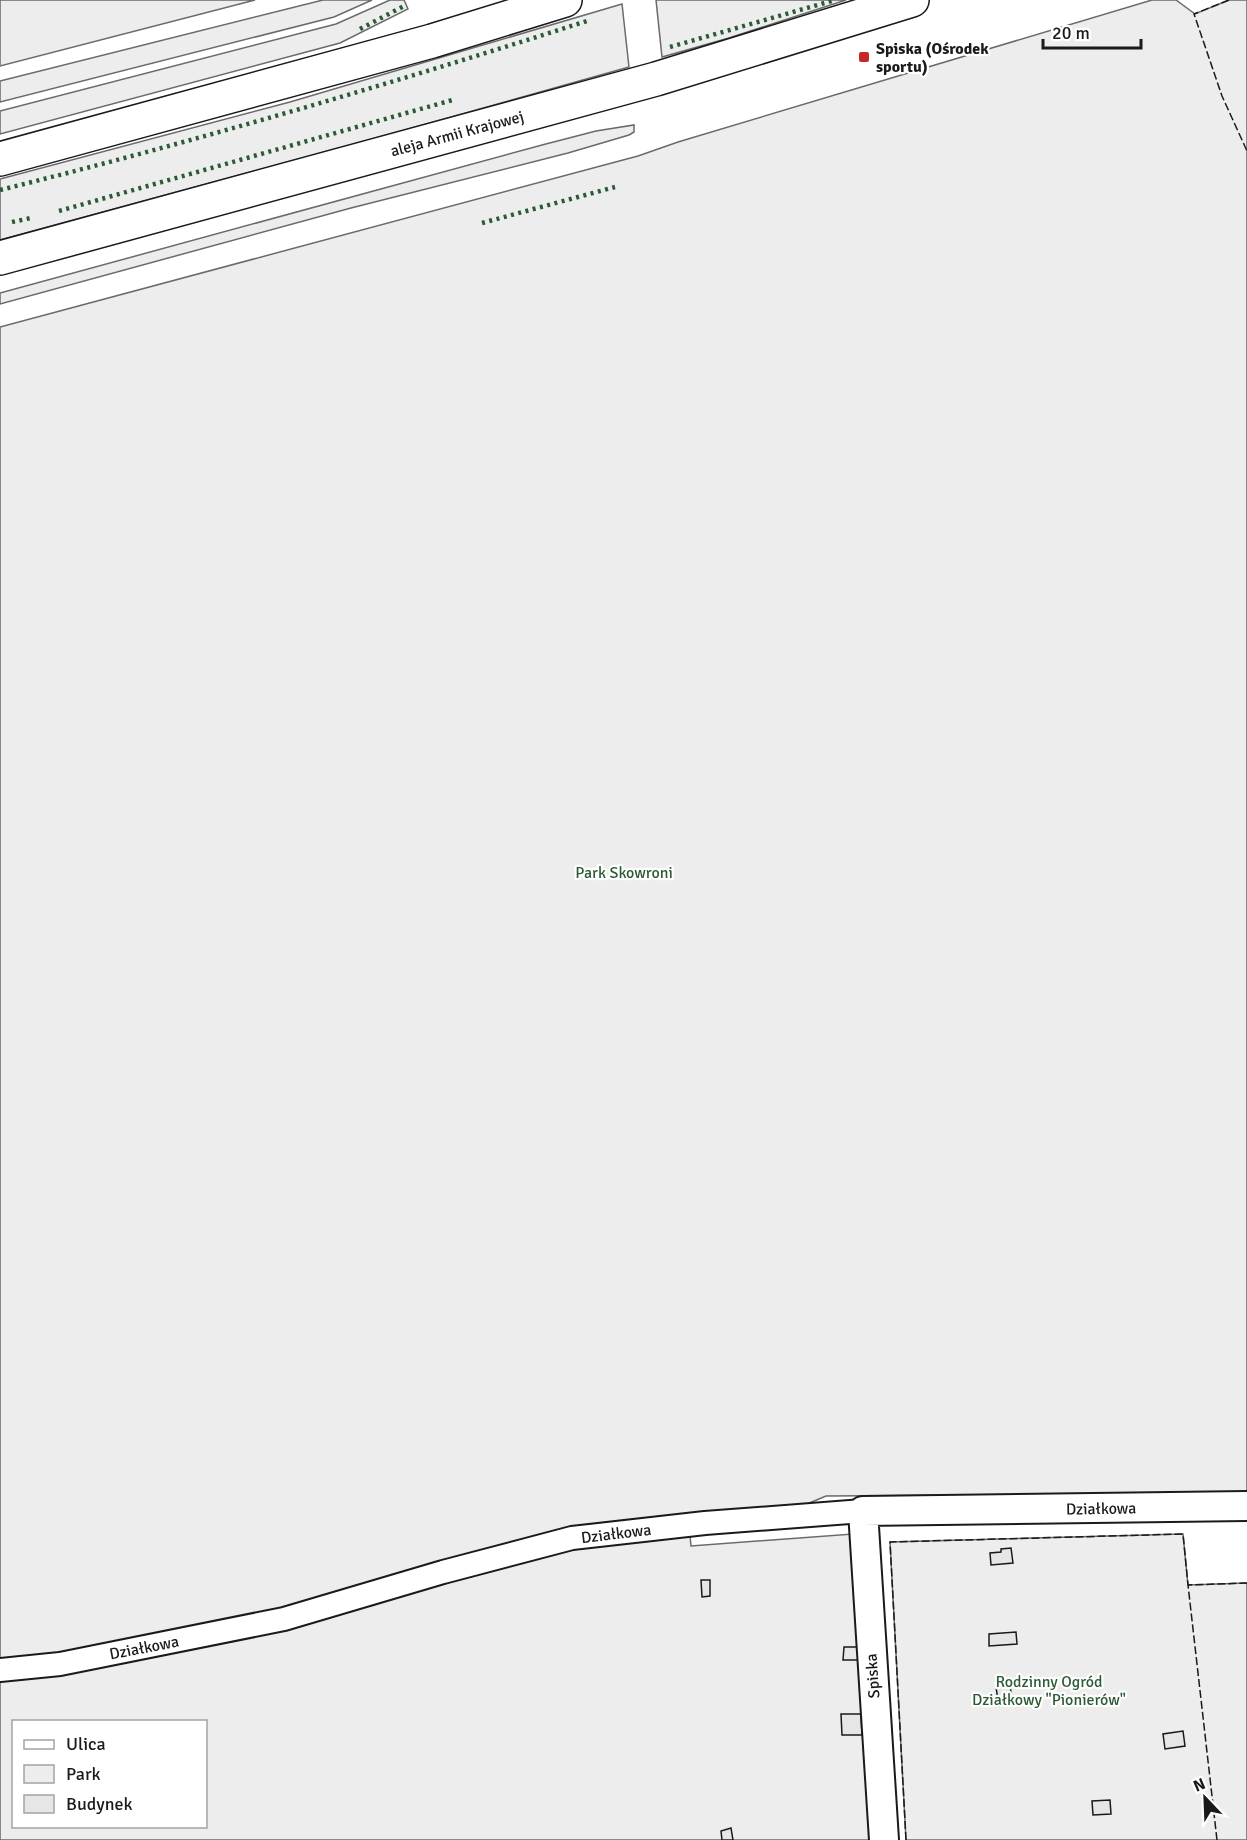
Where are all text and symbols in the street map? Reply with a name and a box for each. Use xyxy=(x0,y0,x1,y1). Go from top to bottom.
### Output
scale bar xyxy=(1043,12,1140,50)
text: 20 m xyxy=(1052,22,1090,44)
place label: Spiska (Ośrodek sportu) xyxy=(876,39,989,77)
marker: Spiska (Ośrodek sportu) xyxy=(857,50,871,64)
street label: aleja Armii Krajowej xyxy=(388,107,526,161)
park label: Park Skowroni xyxy=(575,863,673,883)
street label: Działkowa xyxy=(1066,1498,1136,1520)
street label: Działkowa xyxy=(580,1520,652,1548)
street label: Działkowa xyxy=(108,1631,181,1665)
street label: Spiska xyxy=(861,1653,885,1699)
park label: Rodzinny Ogród Działkowy "Pionierów" xyxy=(972,1672,1126,1710)
legend xyxy=(12,1720,207,1828)
text: Ulica xyxy=(66,1733,106,1755)
text: Park xyxy=(66,1763,101,1785)
north arrow xyxy=(1175,1768,1235,1828)
text: N xyxy=(1190,1774,1209,1796)
text: Budynek xyxy=(66,1793,133,1815)

